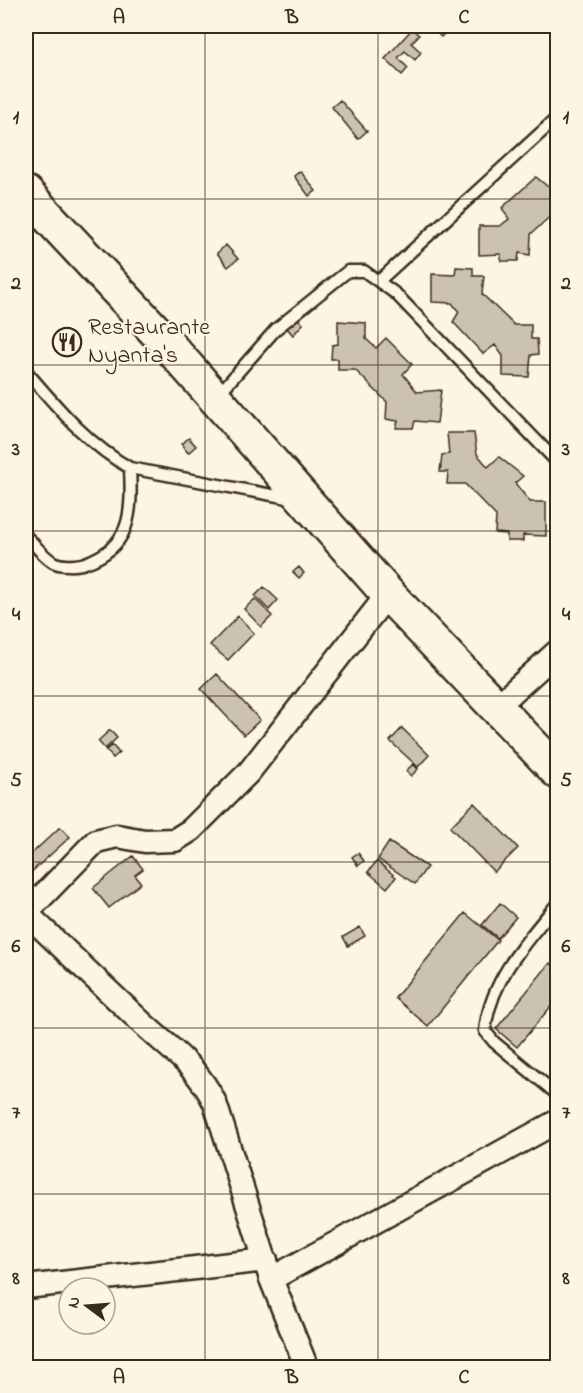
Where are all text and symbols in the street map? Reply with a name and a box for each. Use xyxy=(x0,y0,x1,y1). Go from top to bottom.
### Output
text: A xyxy=(113,4,125,33)
text: B xyxy=(284,4,299,33)
text: C xyxy=(459,4,470,33)
text: 1 xyxy=(13,104,20,133)
text: 1 xyxy=(563,104,570,133)
text: 2 xyxy=(10,270,21,299)
text: 2 xyxy=(560,270,571,299)
place label: Restaurante Nyanta's xyxy=(88,311,210,375)
restaurant icon: Restaurante Nyanta's xyxy=(51,326,83,358)
text: 3 xyxy=(11,436,20,465)
text: 3 xyxy=(561,436,570,465)
text: 4 xyxy=(12,601,21,630)
text: 4 xyxy=(562,601,571,630)
text: 5 xyxy=(10,767,22,796)
text: 5 xyxy=(560,767,572,796)
text: 6 xyxy=(12,933,21,962)
text: 6 xyxy=(562,933,571,962)
text: 7 xyxy=(12,1099,21,1128)
text: 7 xyxy=(562,1099,571,1128)
text: 8 xyxy=(11,1265,20,1294)
text: 8 xyxy=(561,1265,570,1294)
north arrow xyxy=(57,1276,117,1336)
text: N xyxy=(61,1294,88,1311)
text: A xyxy=(113,1364,125,1393)
text: B xyxy=(284,1364,299,1393)
text: C xyxy=(459,1364,470,1393)

